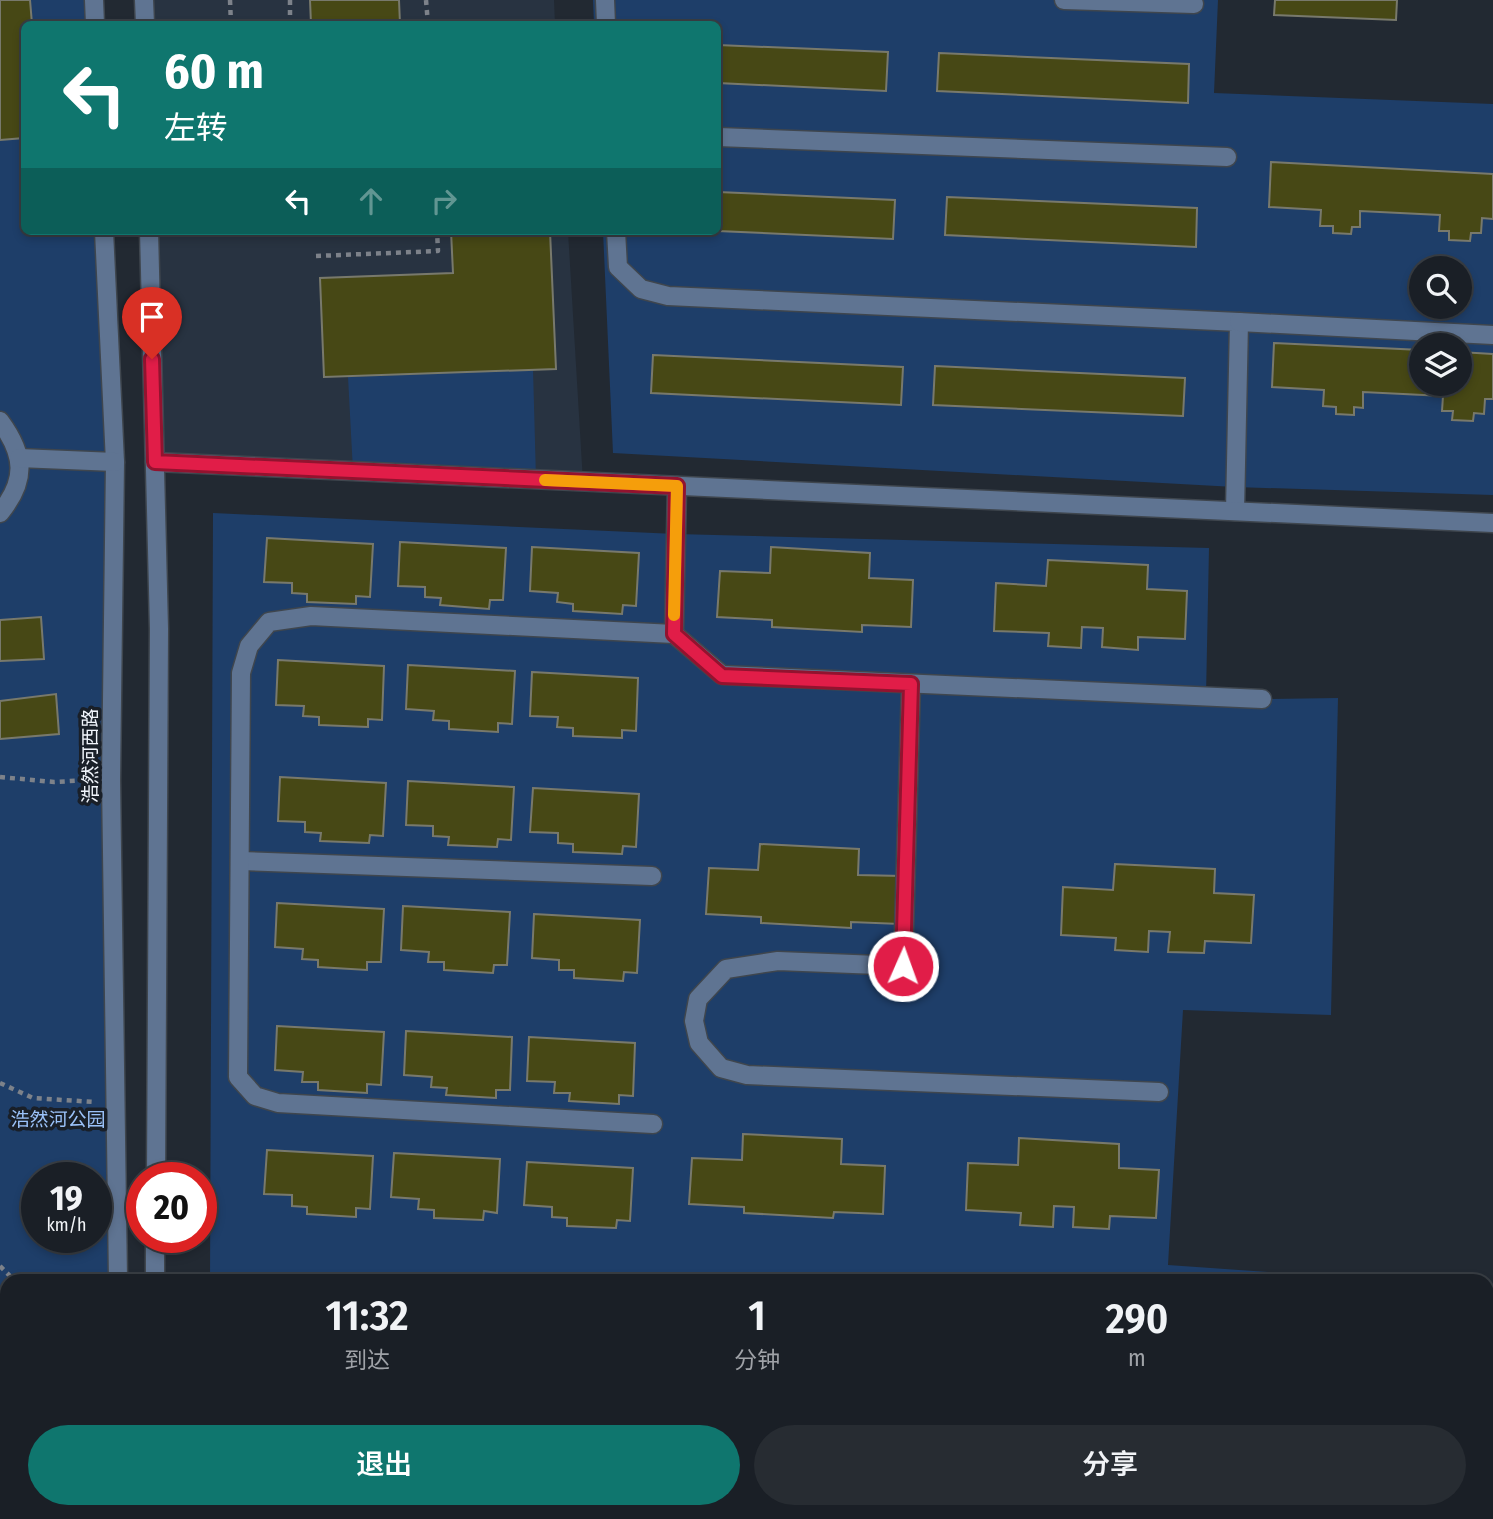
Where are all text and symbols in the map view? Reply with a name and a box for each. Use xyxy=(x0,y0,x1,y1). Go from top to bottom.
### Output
text: 60 m xyxy=(164,42,264,101)
icon: left xyxy=(49,49,140,140)
text: 左转 xyxy=(164,109,228,147)
icon: left xyxy=(279,182,317,220)
icon: ahead xyxy=(352,182,390,220)
icon: right xyxy=(425,182,463,220)
map controls xyxy=(1409,256,1472,396)
button: search xyxy=(1409,256,1472,319)
pin xyxy=(122,287,182,359)
icon: arrive xyxy=(133,298,171,336)
button: layers xyxy=(1409,333,1472,396)
street label: 浩然河西路 xyxy=(79,708,102,804)
position arrow xyxy=(866,929,940,1003)
park label: 浩然河公园 xyxy=(10,1108,106,1131)
speed limit sign: 20 xyxy=(126,1162,217,1253)
text: 19 xyxy=(50,1177,83,1219)
text: km/h xyxy=(46,1214,87,1236)
text: 11:32 xyxy=(326,1291,408,1341)
text: 1 xyxy=(748,1291,766,1341)
text: 290 xyxy=(1105,1294,1168,1344)
text: m xyxy=(1128,1344,1146,1372)
text: 到达 xyxy=(344,1346,390,1374)
text: 分钟 xyxy=(734,1346,780,1374)
button: 退出 xyxy=(28,1425,740,1505)
button: 分享 xyxy=(754,1425,1466,1505)

